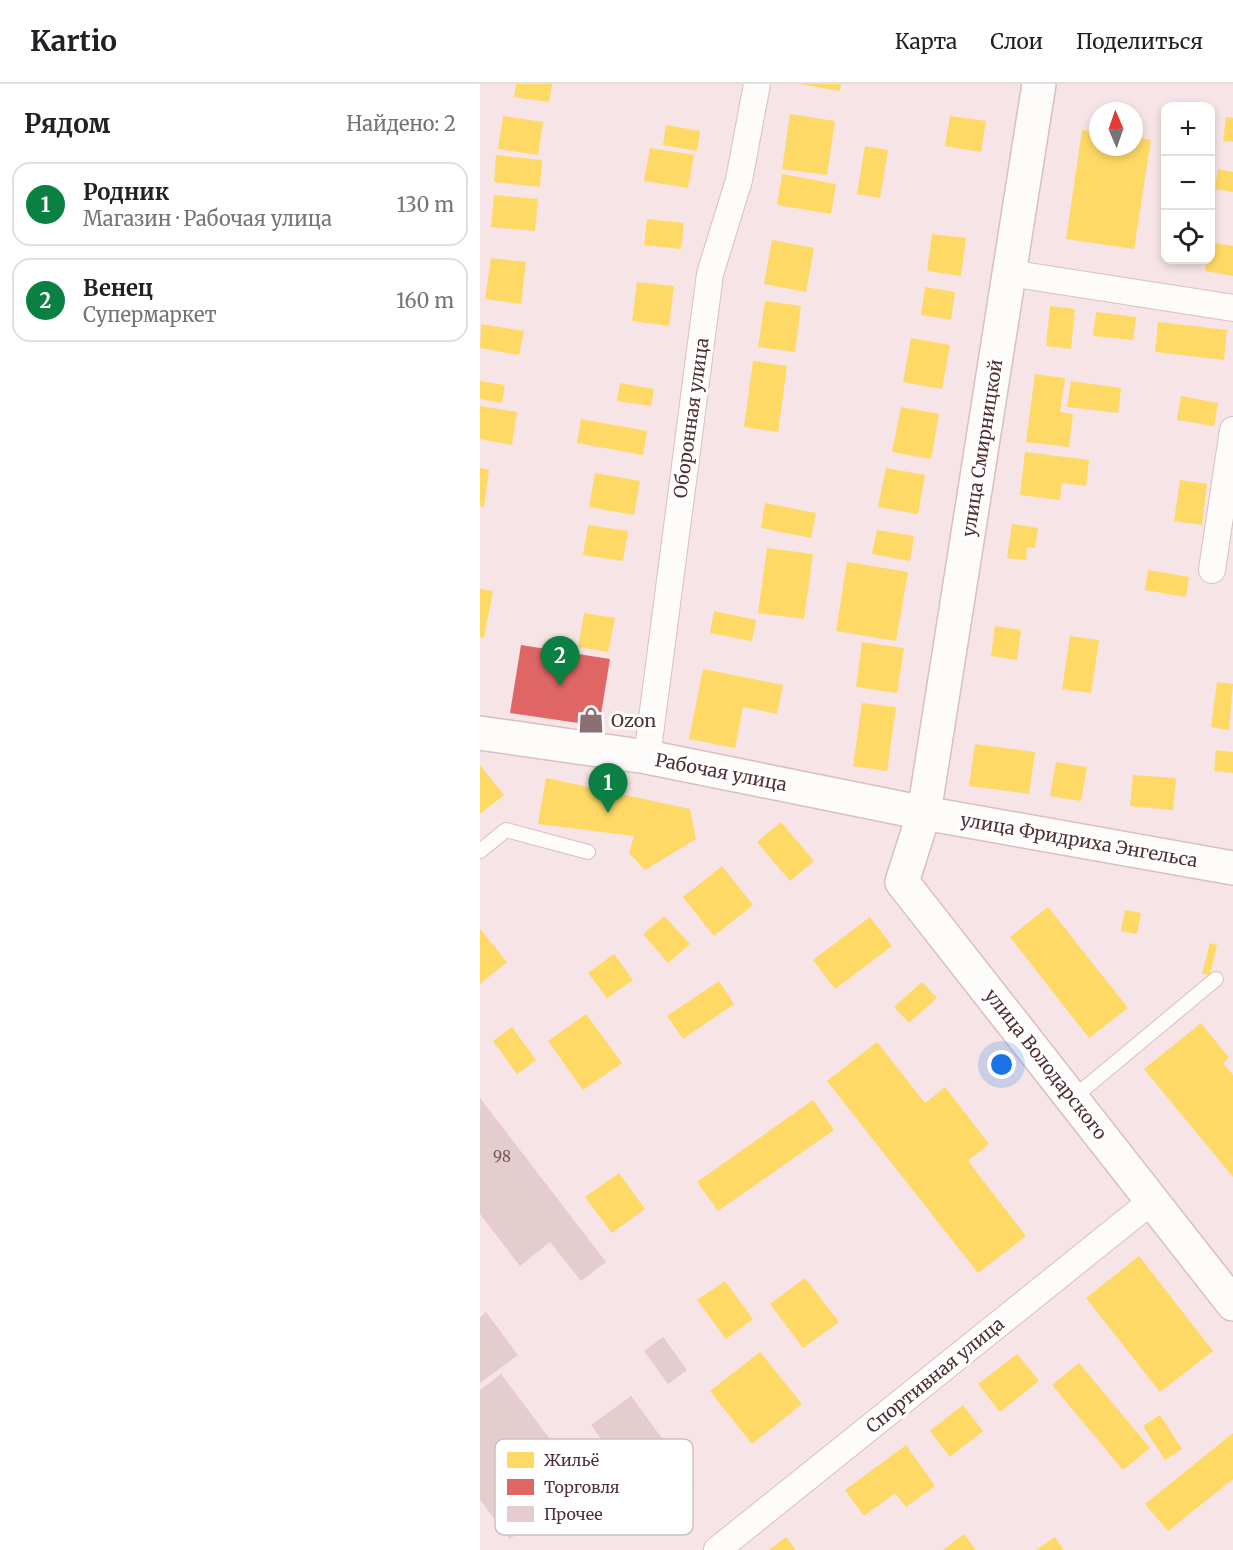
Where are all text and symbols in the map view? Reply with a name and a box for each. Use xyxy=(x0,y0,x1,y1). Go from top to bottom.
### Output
text: Kartio xyxy=(30,23,117,59)
text: Карта xyxy=(895,28,957,55)
text: Слои xyxy=(990,28,1043,55)
text: Поделиться xyxy=(1076,28,1203,55)
north arrow xyxy=(1089,102,1143,156)
map controls xyxy=(1161,102,1215,264)
button: + xyxy=(1161,102,1215,156)
text: Рядом xyxy=(24,107,110,140)
text: Найдено: 2 xyxy=(346,111,456,136)
button: − xyxy=(1161,156,1215,210)
text: Родник xyxy=(83,178,169,206)
text: 1 xyxy=(41,192,50,217)
text: 130 m xyxy=(397,192,454,217)
text: Магазин · Рабочая улица xyxy=(83,206,332,231)
button: locate xyxy=(1161,210,1215,264)
text: Венец xyxy=(83,274,153,302)
text: 2 xyxy=(40,288,51,313)
text: 160 m xyxy=(396,288,454,313)
text: Супермаркет xyxy=(83,302,217,327)
street label: Оборонная улица xyxy=(668,336,714,500)
street label: улица Смирницкой xyxy=(957,358,1007,538)
pin: 2 xyxy=(540,636,580,686)
shop icon: Ozon xyxy=(576,705,606,735)
place label: Ozon xyxy=(611,709,656,732)
street label: Рабочая улица xyxy=(653,748,789,796)
pin: 1 xyxy=(588,764,628,813)
street label: улица Фридриха Энгельса xyxy=(959,808,1200,872)
street label: улица Володарского xyxy=(980,984,1112,1144)
your location xyxy=(987,1050,1016,1079)
house number: 98 xyxy=(493,1147,511,1166)
street label: Спортивная улица xyxy=(861,1312,1009,1438)
legend xyxy=(495,1439,693,1535)
text: Жильё xyxy=(544,1450,599,1470)
text: Торговля xyxy=(544,1477,620,1497)
text: Прочее xyxy=(544,1504,603,1524)

